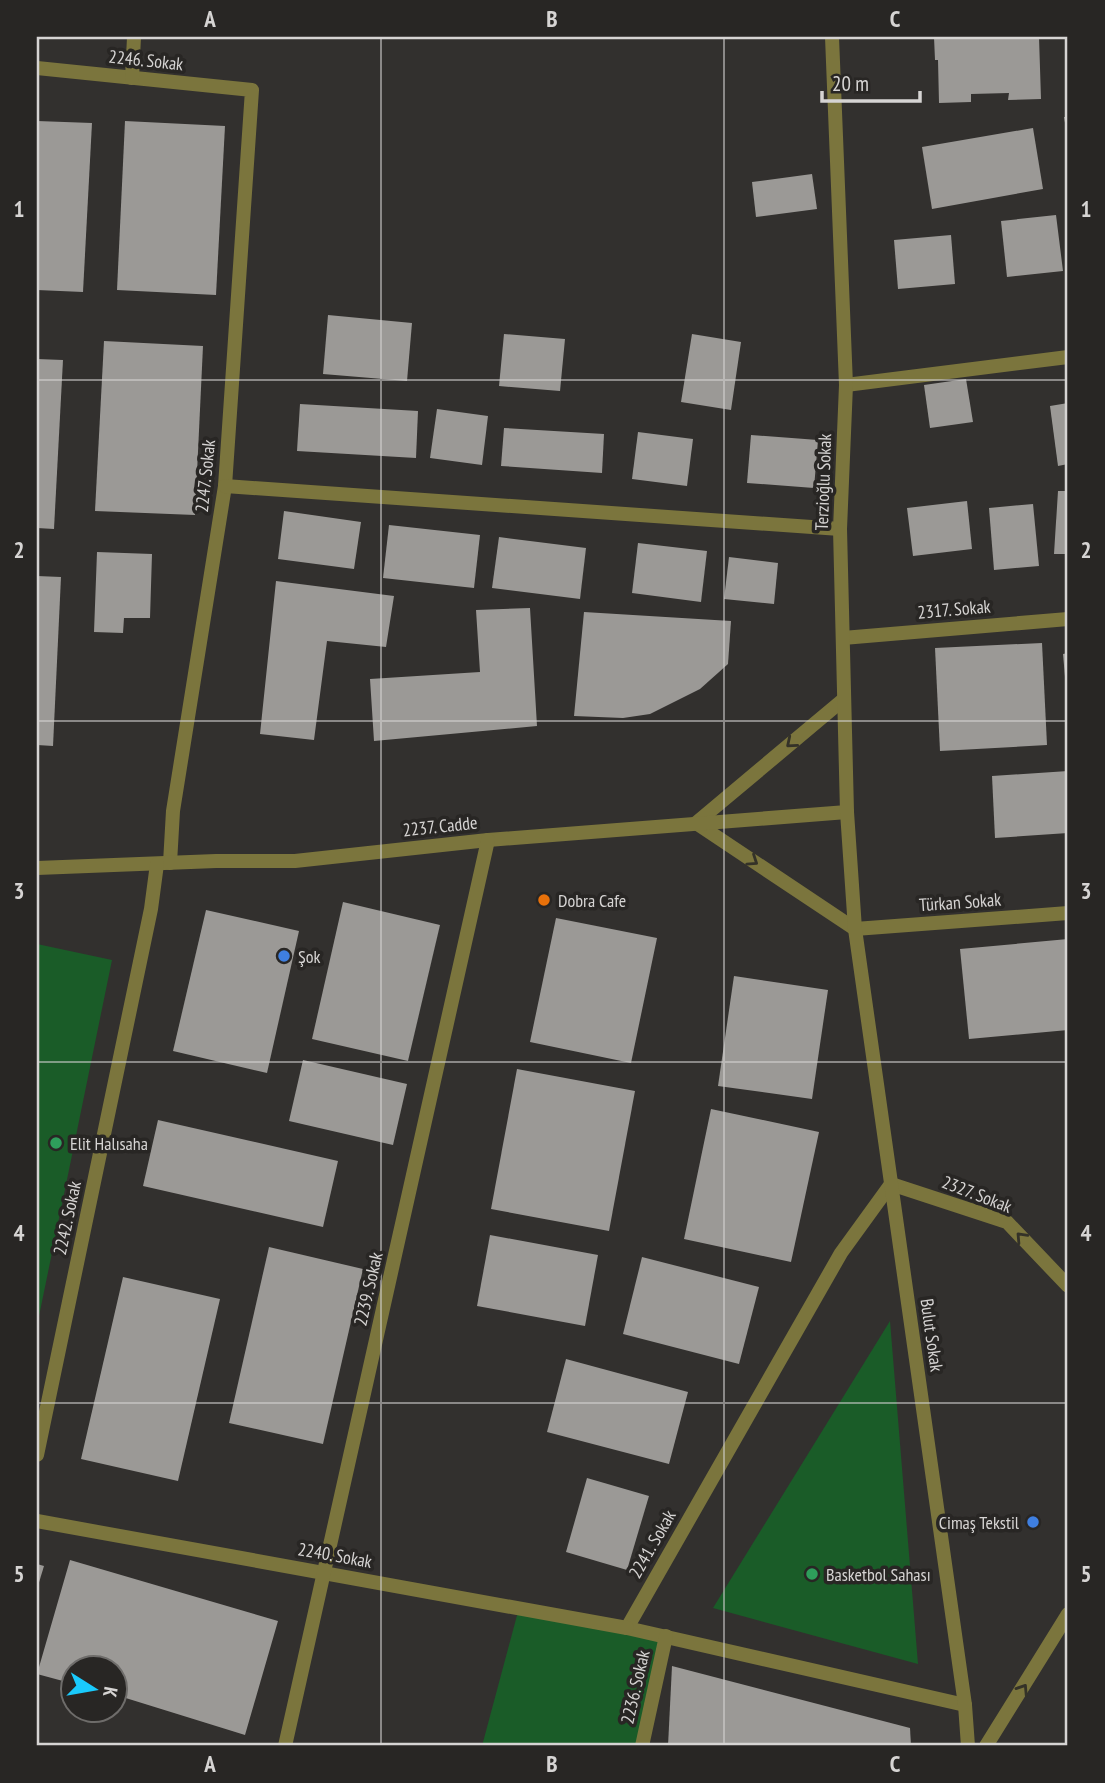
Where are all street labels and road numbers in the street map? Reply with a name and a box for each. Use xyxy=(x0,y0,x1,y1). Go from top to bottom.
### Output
street label: 2246. Sokak xyxy=(108,45,184,75)
street label: Terzioğlu Sokak xyxy=(810,433,836,531)
street label: 2247. Sokak xyxy=(190,438,220,514)
street label: 2317. Sokak xyxy=(917,594,992,624)
street label: 2237. Cadde xyxy=(402,811,478,841)
street label: Türkan Sokak xyxy=(918,888,1002,916)
street label: 2327. Sokak xyxy=(939,1170,1015,1218)
street label: 2242. Sokak xyxy=(48,1179,86,1257)
street label: 2239. Sokak xyxy=(348,1250,388,1328)
street label: Bulut Sokak xyxy=(915,1297,949,1373)
street label: 2241. Sokak xyxy=(623,1506,681,1582)
street label: 2240. Sokak xyxy=(296,1537,374,1573)
street label: 2236. Sokak xyxy=(615,1648,655,1726)

